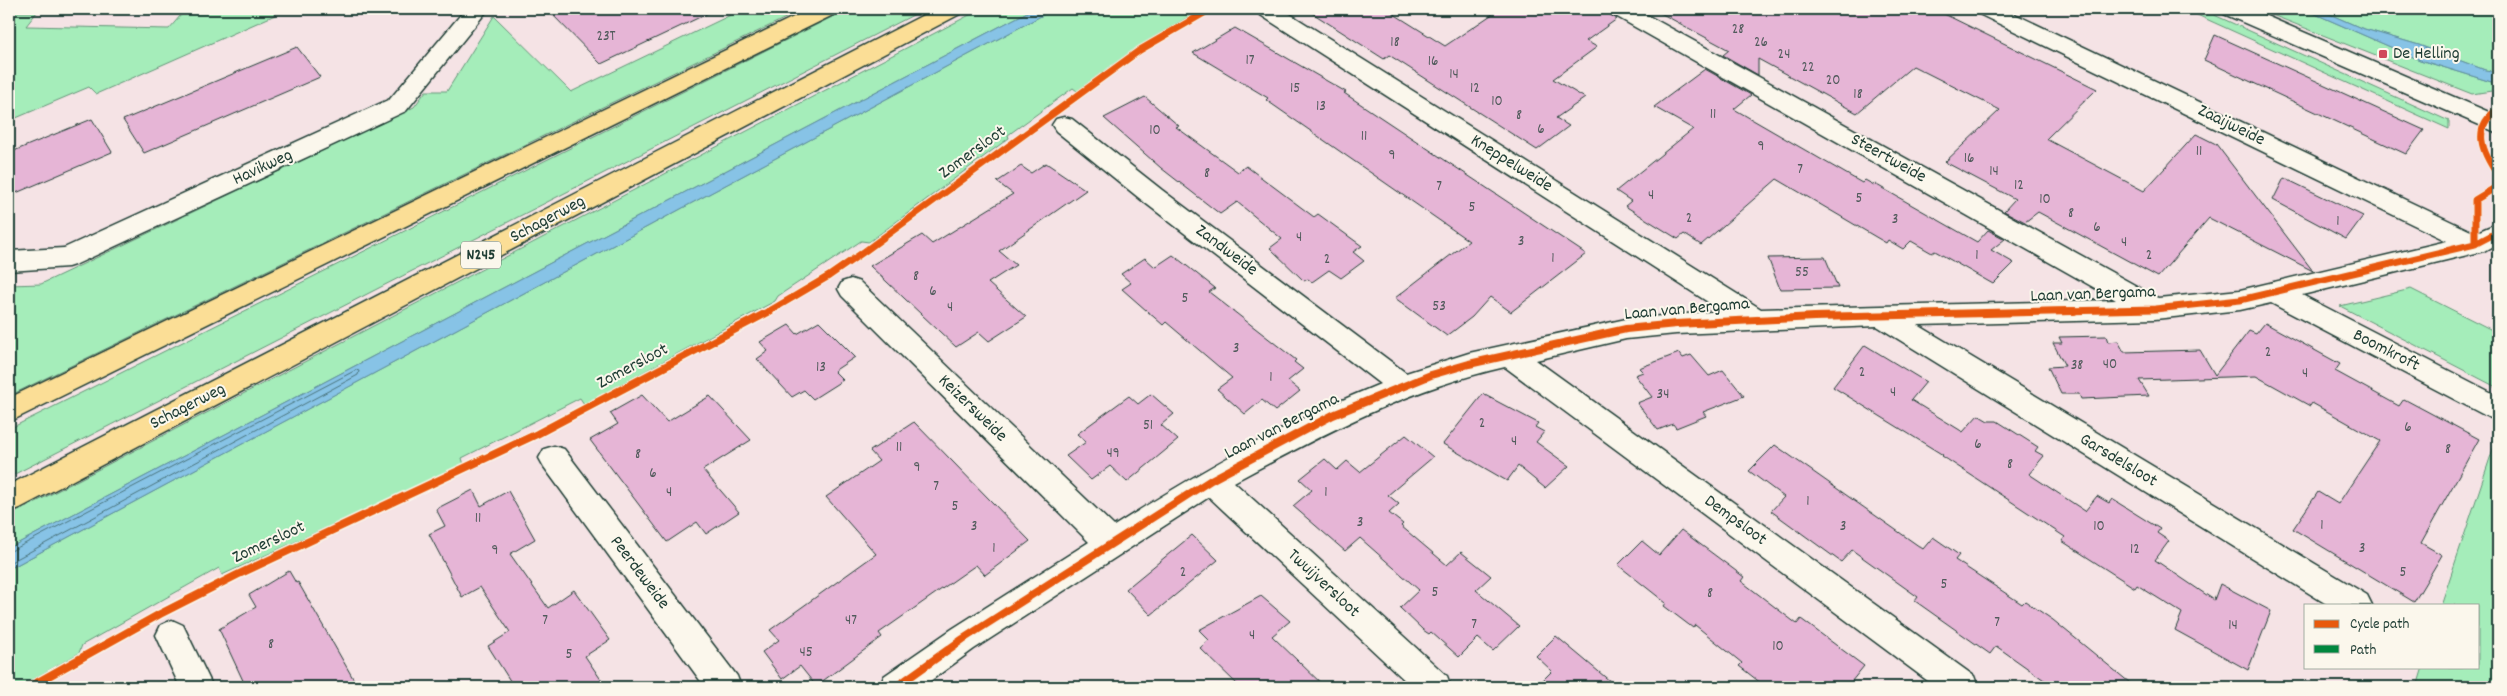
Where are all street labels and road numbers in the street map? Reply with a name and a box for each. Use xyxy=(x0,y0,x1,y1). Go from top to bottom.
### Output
street label: Zaaijweide xyxy=(2193,99,2269,153)
street label: Zomersloot xyxy=(934,120,1012,186)
street label: Steertweide xyxy=(1846,128,1930,190)
street label: Kneppelweide xyxy=(1465,129,1557,199)
street label: Havikweg xyxy=(229,143,297,193)
street label: Schagerweg xyxy=(506,190,590,250)
street label: Zandweide xyxy=(1190,219,1262,283)
road number: N245 xyxy=(461,242,501,268)
street label: Laan van Bergama xyxy=(2030,280,2157,310)
street label: Laan van Bergama xyxy=(1623,292,1751,328)
street label: Boomkroft xyxy=(2348,324,2424,379)
street label: Zomersloot xyxy=(593,338,673,396)
street label: Keizersweide xyxy=(932,370,1012,449)
street label: Schagerweg xyxy=(146,377,230,437)
street label: Laan van Bergama xyxy=(1220,387,1344,467)
street label: Garsdelsloot xyxy=(2074,428,2162,494)
street label: Dempsloot xyxy=(1698,490,1772,553)
street label: Zomersloot xyxy=(229,515,310,571)
street label: Peerdeweide xyxy=(603,531,675,615)
street label: Twuijversloot xyxy=(1281,544,1365,624)

